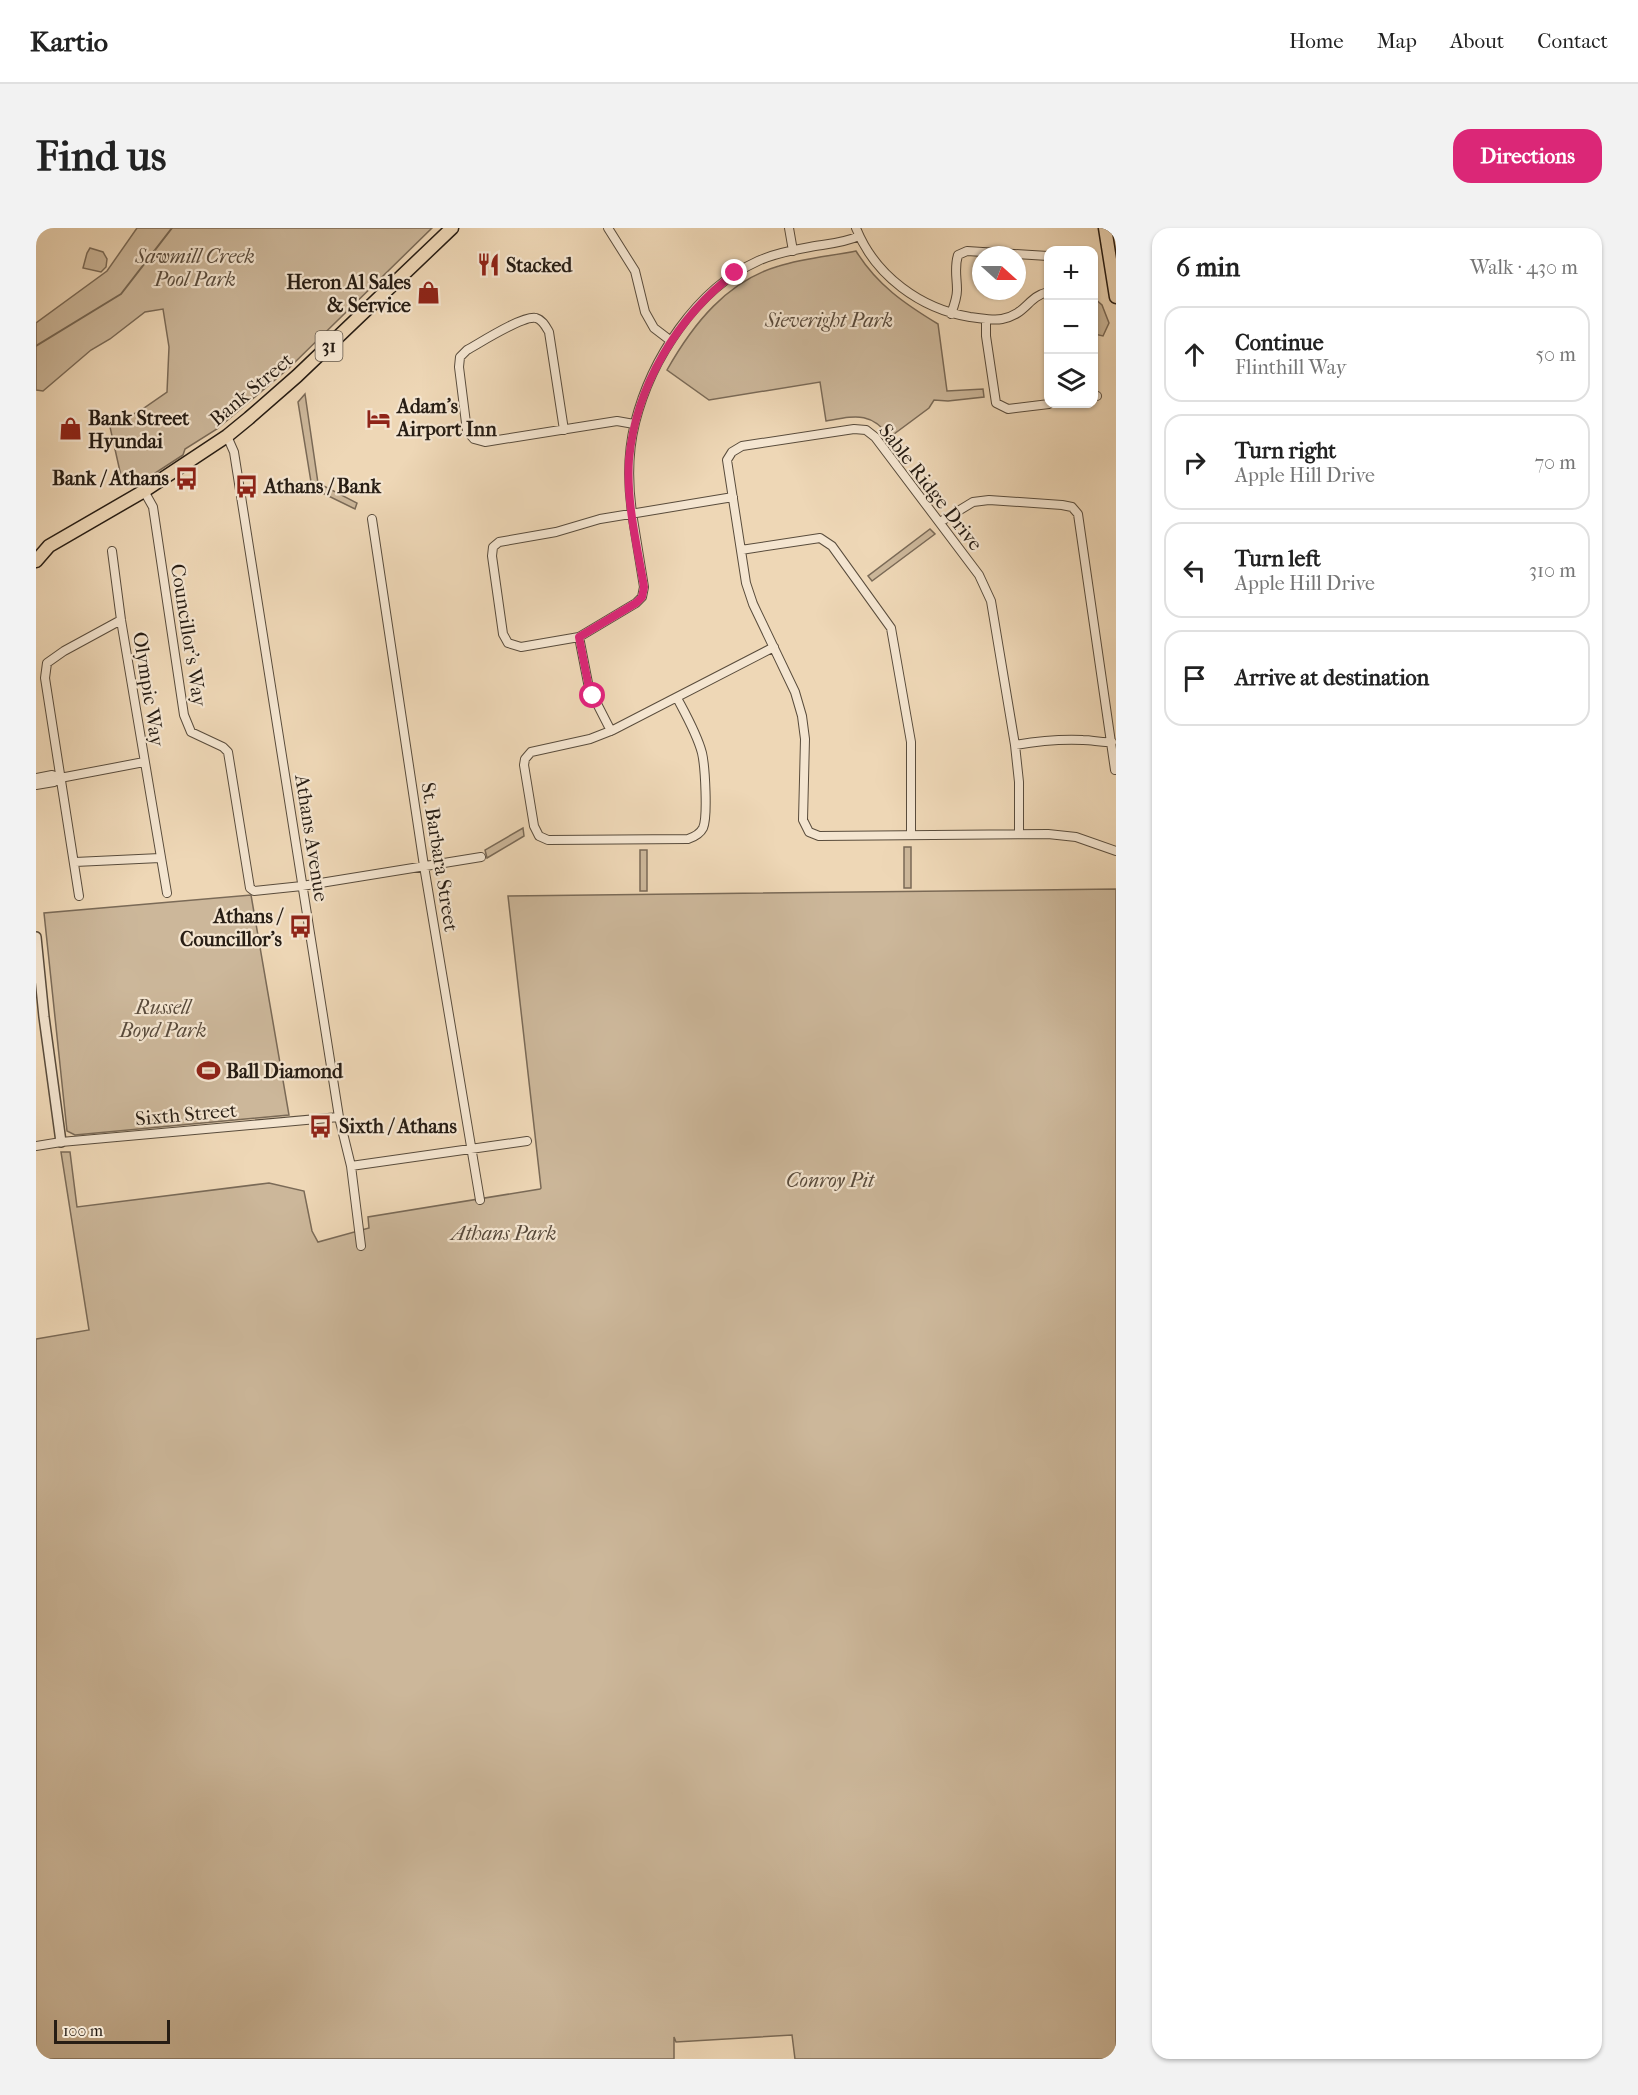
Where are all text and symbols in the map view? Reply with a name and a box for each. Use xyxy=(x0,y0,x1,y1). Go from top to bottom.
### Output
text: Kartio xyxy=(30,25,108,58)
text: Home xyxy=(1289,29,1344,53)
text: Map xyxy=(1377,29,1417,53)
text: About xyxy=(1450,29,1504,53)
text: Contact xyxy=(1537,29,1608,53)
button: Directions xyxy=(1453,129,1602,183)
text: Find us xyxy=(36,132,166,181)
park label: Sawmill Creek Pool Park xyxy=(134,245,255,291)
north arrow xyxy=(972,246,1026,300)
map controls xyxy=(1044,246,1098,408)
button: + xyxy=(1044,246,1098,300)
restaurant icon: Stacked xyxy=(475,252,501,278)
text: 6 min xyxy=(1176,252,1240,283)
place label: Stacked xyxy=(506,254,573,277)
text: Walk · 430 m xyxy=(1470,256,1578,279)
route end xyxy=(721,259,747,285)
place label: Heron Al Sales & Service xyxy=(286,271,412,317)
shop icon: Heron Al Sales & Service xyxy=(416,280,442,306)
button: − xyxy=(1044,300,1098,354)
park label: Sieveright Park xyxy=(764,309,893,332)
text: Continue xyxy=(1235,330,1324,356)
road number: 31 xyxy=(316,331,342,361)
icon: ahead xyxy=(1178,338,1211,371)
text: 50 m xyxy=(1535,343,1576,366)
street label: Bank Street xyxy=(205,348,297,431)
button: layers xyxy=(1044,354,1098,408)
text: Flinthill Way xyxy=(1235,356,1346,379)
place label: Adam's Airport Inn xyxy=(395,395,497,441)
hotel icon: Adam's Airport Inn xyxy=(366,405,392,431)
place label: Bank Street Hyundai xyxy=(88,407,190,453)
shop icon: Bank Street Hyundai xyxy=(57,416,83,442)
street label: Sable Ridge Drive xyxy=(874,419,987,555)
text: Turn right xyxy=(1235,438,1336,464)
icon: right xyxy=(1178,446,1211,479)
text: 70 m xyxy=(1534,451,1576,474)
text: Apple Hill Drive xyxy=(1235,464,1375,487)
bus stop icon: Bank / Athans xyxy=(174,465,200,491)
place label: Bank / Athans xyxy=(52,467,170,490)
bus stop icon: Athans / Bank xyxy=(233,473,259,499)
place label: Athans / Bank xyxy=(262,475,382,498)
text: Turn left xyxy=(1235,546,1321,572)
icon: left xyxy=(1178,554,1211,587)
text: 310 m xyxy=(1529,559,1576,582)
street label: Councillor's Way xyxy=(166,562,211,709)
text: Apple Hill Drive xyxy=(1235,572,1375,595)
street label: Olympic Way xyxy=(128,630,169,749)
icon: arrive xyxy=(1178,662,1211,695)
text: Arrive at destination xyxy=(1235,665,1429,691)
route start xyxy=(579,682,605,708)
street label: Athans Avenue xyxy=(290,772,333,903)
street label: St. Barbara Street xyxy=(416,781,463,933)
place label: Athans / Councillor's xyxy=(180,905,284,951)
bus stop icon: Athans / Councillor's xyxy=(287,914,313,940)
park label: Russell Boyd Park xyxy=(118,996,207,1042)
sports icon: Ball Diamond xyxy=(195,1058,221,1084)
place label: Ball Diamond xyxy=(226,1060,344,1083)
street label: Sixth Street xyxy=(134,1099,238,1130)
bus stop icon: Sixth / Athans xyxy=(308,1113,334,1139)
place label: Sixth / Athans xyxy=(339,1115,457,1138)
park label: Conroy Pit xyxy=(786,1169,876,1192)
park label: Athans Park xyxy=(448,1222,557,1245)
scale bar xyxy=(54,2017,170,2044)
text: 100 m xyxy=(63,2021,103,2040)

